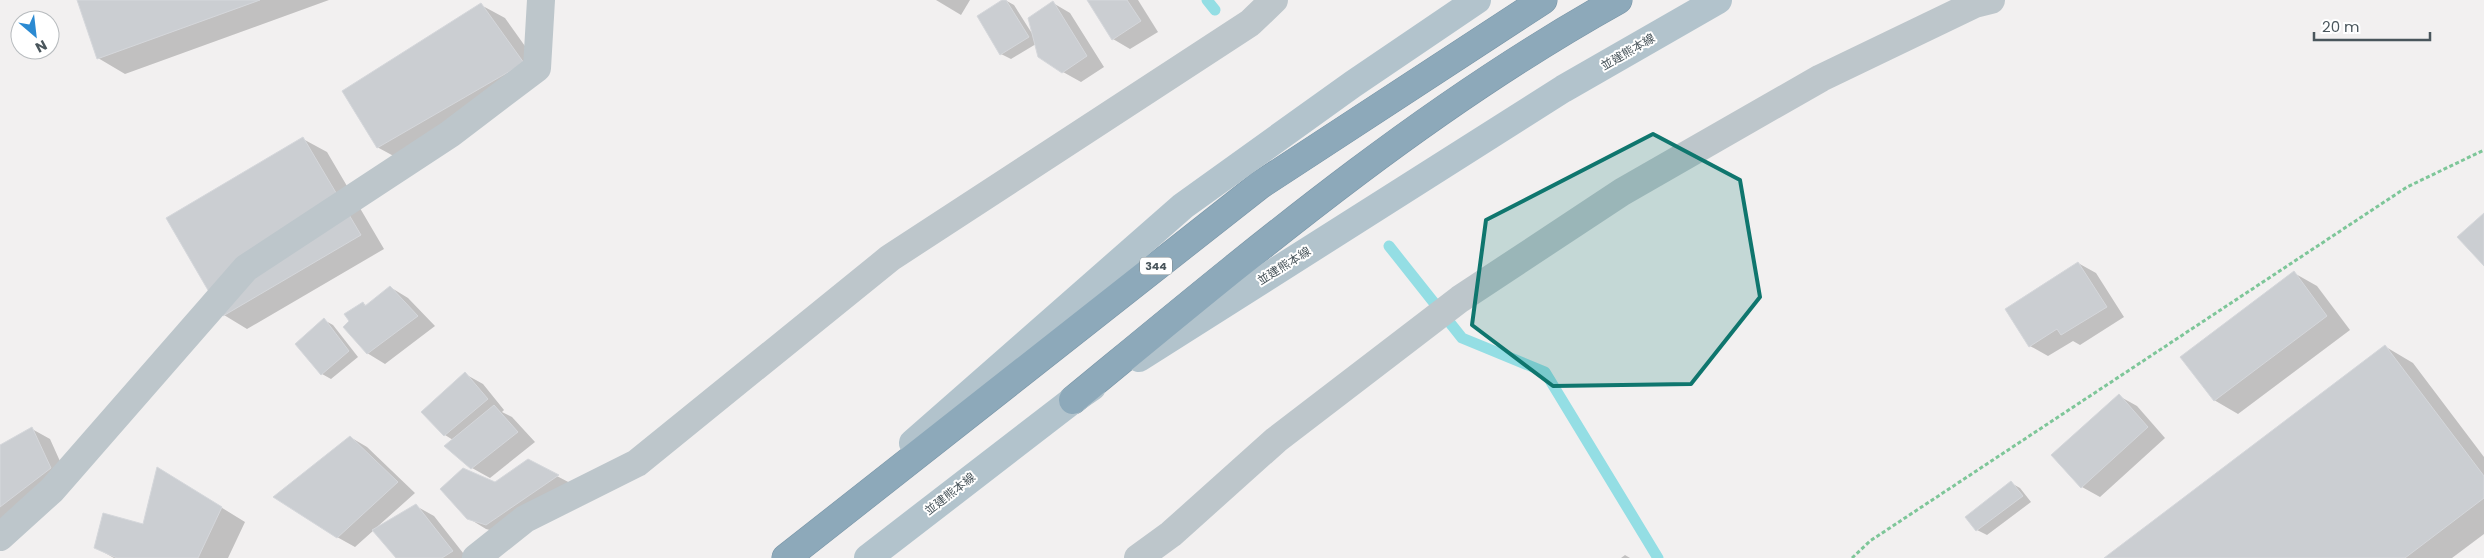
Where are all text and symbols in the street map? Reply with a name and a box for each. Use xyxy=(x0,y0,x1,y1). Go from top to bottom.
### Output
north arrow xyxy=(10,10,60,60)
scale bar xyxy=(2314,10,2430,42)
text: 20 m xyxy=(2322,16,2360,37)
street label: 並建熊本線 xyxy=(1598,29,1658,74)
text: N xyxy=(32,35,50,58)
street label: 並建熊本線 xyxy=(1254,242,1314,289)
road number: 344 xyxy=(1140,258,1172,274)
street label: 並建熊本線 xyxy=(921,468,979,519)

